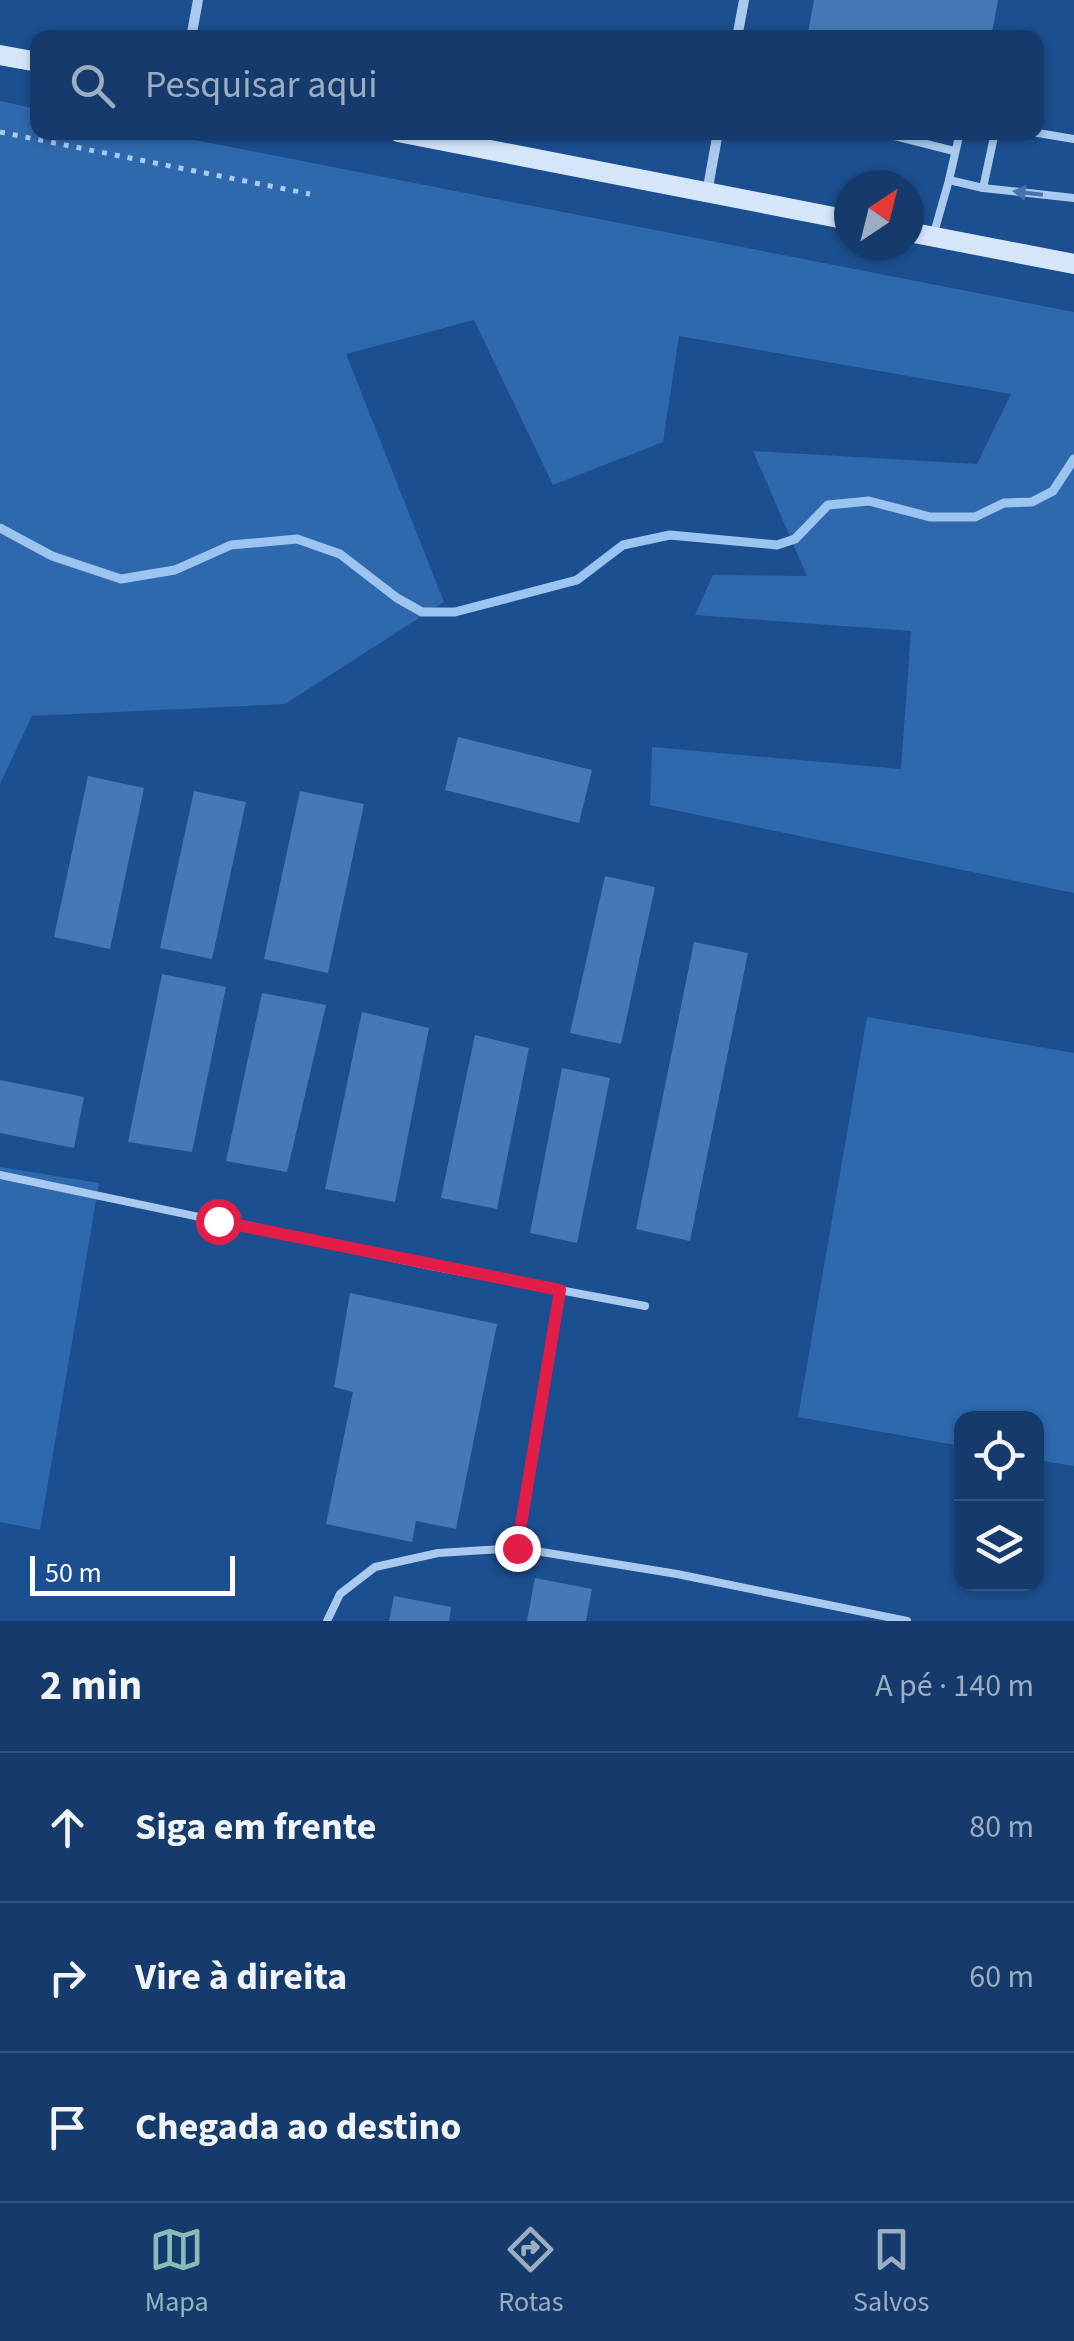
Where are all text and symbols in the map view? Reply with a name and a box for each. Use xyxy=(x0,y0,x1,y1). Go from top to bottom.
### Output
search box xyxy=(30,30,1044,140)
icon: search xyxy=(65,58,120,113)
text: Pesquisar aqui xyxy=(145,58,378,112)
north arrow xyxy=(834,170,924,260)
one-way arrow xyxy=(1012,185,1044,201)
route start xyxy=(196,1199,242,1245)
map controls xyxy=(954,1411,1044,1591)
button: locate xyxy=(954,1411,1044,1501)
button: layers xyxy=(954,1501,1044,1591)
route end xyxy=(495,1526,541,1572)
scale bar xyxy=(30,1551,235,1596)
text: 50 m xyxy=(45,1553,102,1593)
text: 2 min xyxy=(40,1656,142,1716)
text: A pé · 140 m xyxy=(875,1663,1034,1709)
icon: ahead xyxy=(40,1800,95,1855)
text: Siga em frente xyxy=(135,1800,376,1854)
text: 80 m xyxy=(969,1804,1034,1850)
icon: right xyxy=(40,1950,95,2005)
text: Vire à direita xyxy=(135,1950,347,2004)
text: 60 m xyxy=(969,1954,1034,2000)
icon: arrive xyxy=(40,2100,95,2155)
text: Chegada ao destino xyxy=(135,2100,461,2154)
tab: Mapa xyxy=(145,2222,209,2322)
tab: Rotas xyxy=(498,2222,563,2322)
tab: Salvos xyxy=(853,2222,929,2322)

